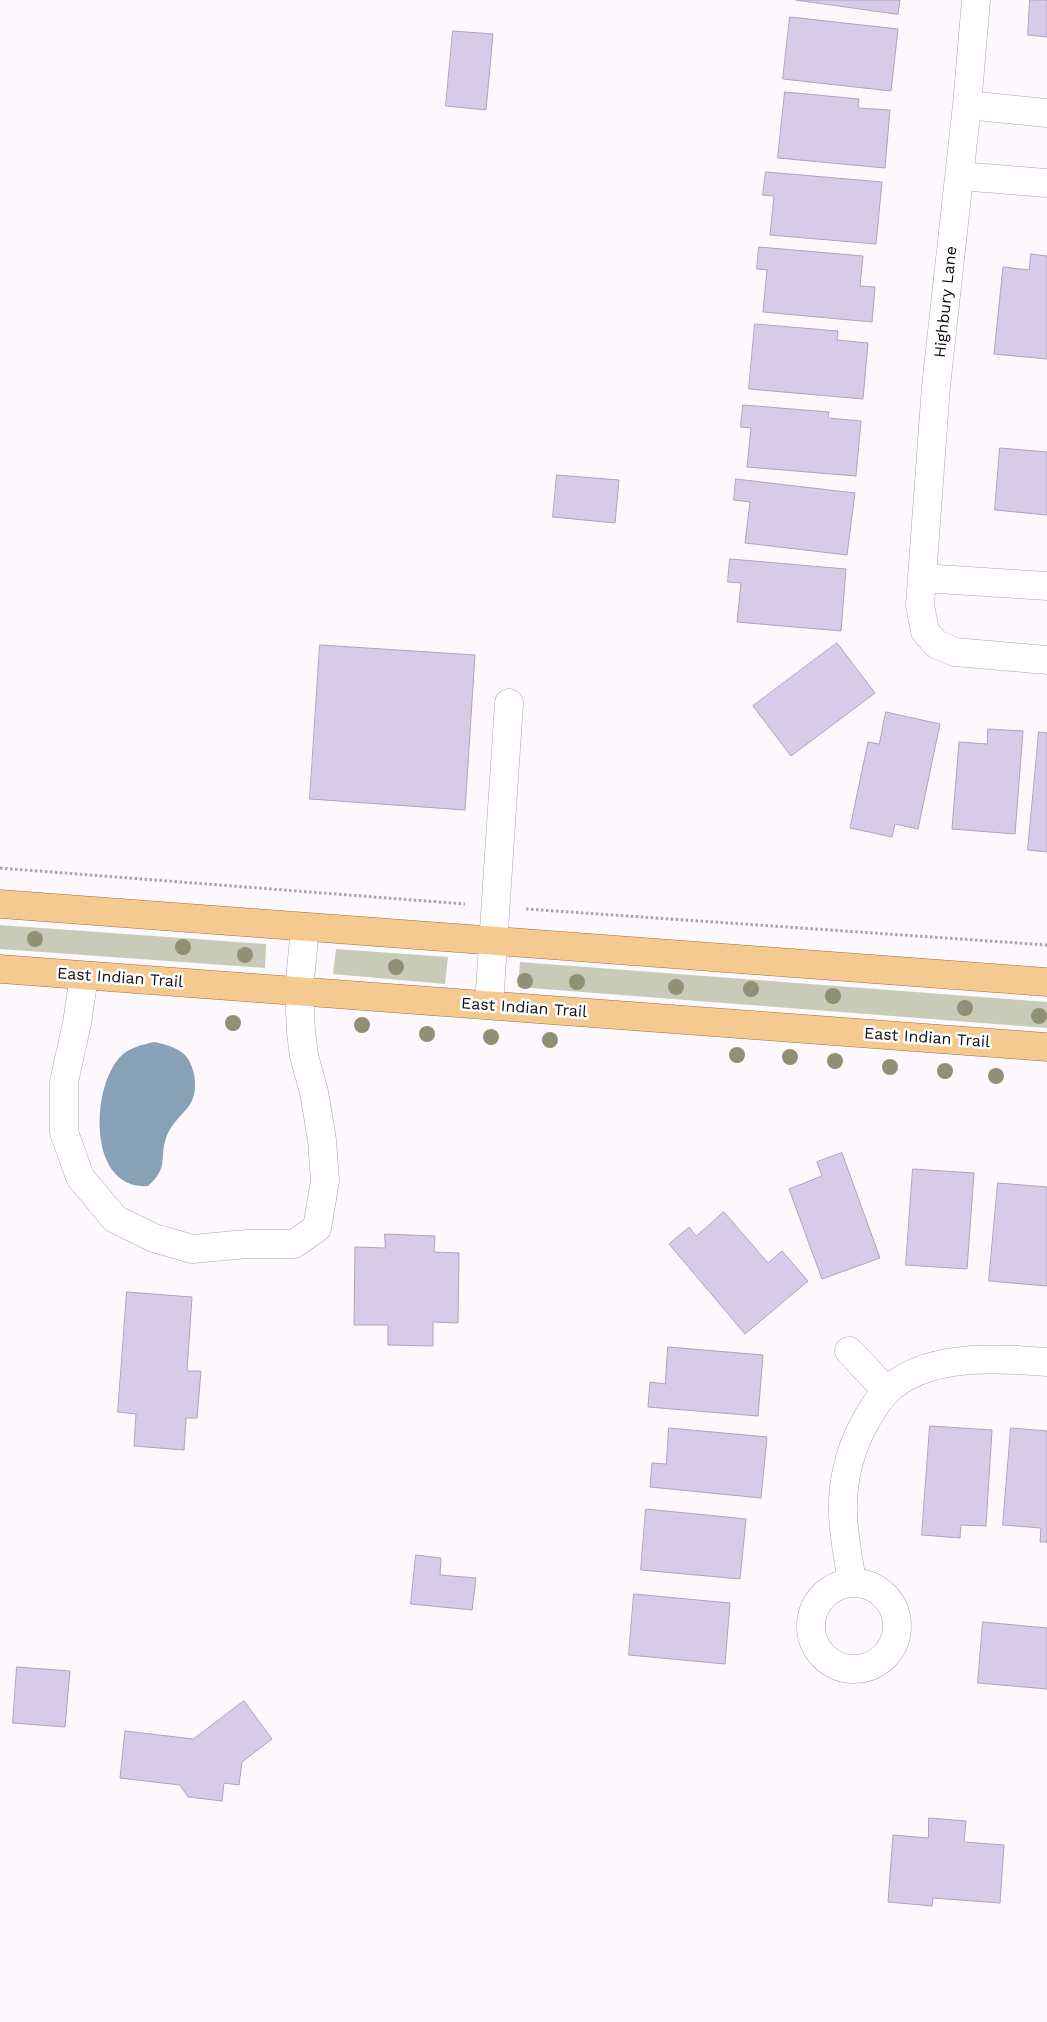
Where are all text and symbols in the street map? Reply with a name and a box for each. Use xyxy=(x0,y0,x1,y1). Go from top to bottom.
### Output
street label: Highbury Lane xyxy=(931,245,961,359)
street label: East Indian Trail xyxy=(56,964,184,992)
street label: East Indian Trail xyxy=(460,994,588,1022)
street label: East Indian Trail xyxy=(863,1024,991,1052)

